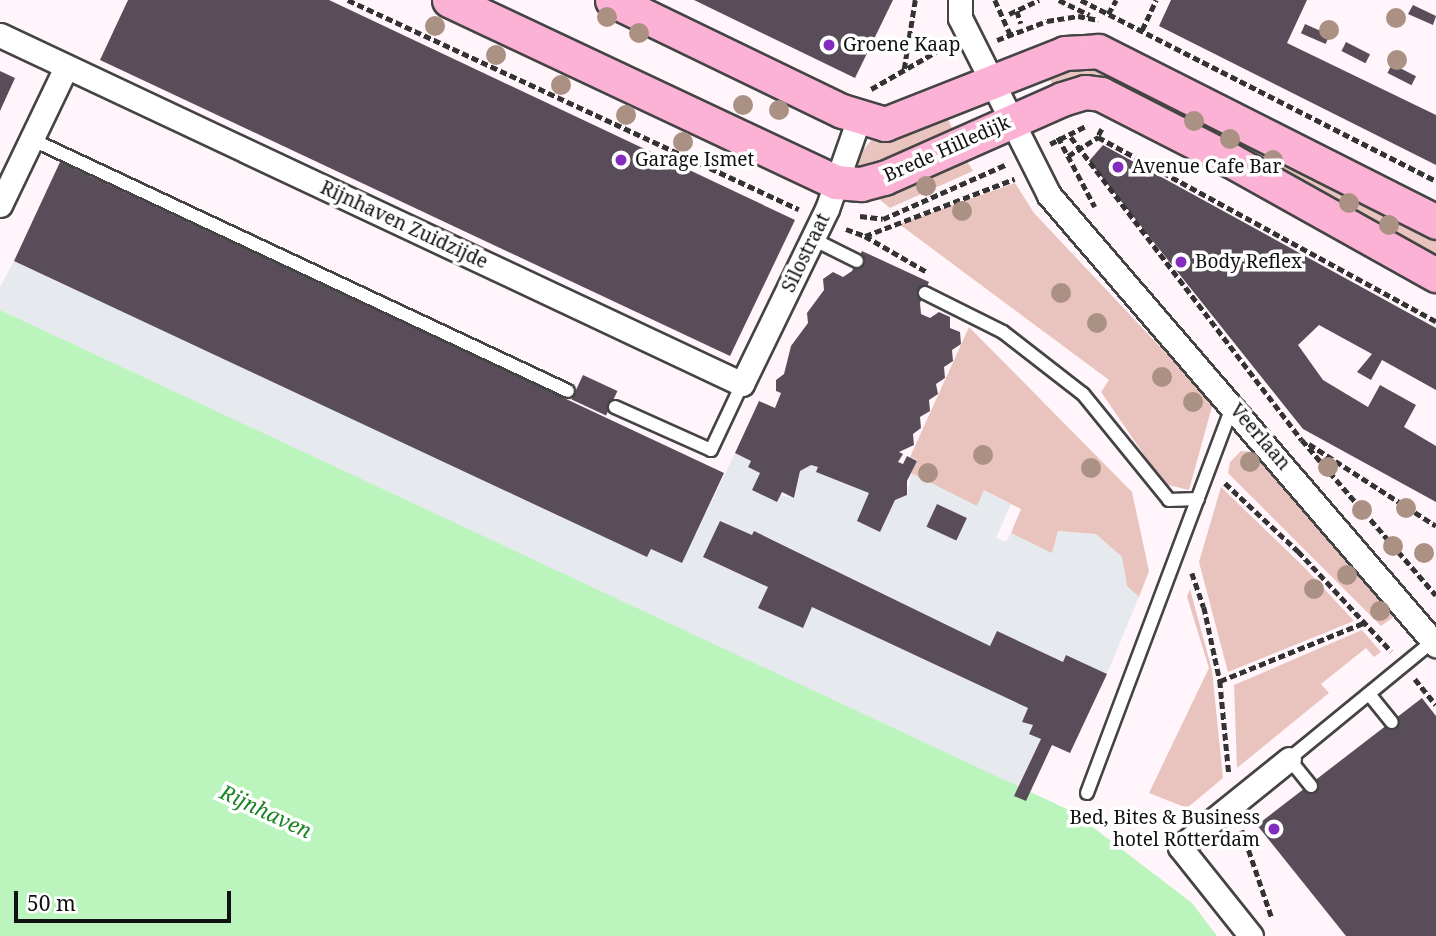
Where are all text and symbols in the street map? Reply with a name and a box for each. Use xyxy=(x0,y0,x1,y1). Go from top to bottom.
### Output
place label: Groene Kaap xyxy=(843,34,960,56)
marker: Groene Kaap xyxy=(821,37,837,53)
street label: Brede Hilledijk xyxy=(880,111,1014,187)
place label: Garage Ismet xyxy=(635,149,754,171)
marker: Garage Ismet xyxy=(613,152,629,168)
place label: Avenue Cafe Bar xyxy=(1132,156,1281,178)
marker: Avenue Cafe Bar xyxy=(1110,159,1126,175)
street label: Rijnhaven Zuidzijde xyxy=(317,176,491,274)
street label: Silostraat xyxy=(777,210,835,296)
place label: Body Reflex xyxy=(1195,251,1302,273)
marker: Body Reflex xyxy=(1173,254,1189,270)
street label: Veerlaan xyxy=(1225,399,1295,475)
water label: Rijnhaven xyxy=(216,779,316,843)
place label: Bed, Bites & Business hotel Rotterdam xyxy=(1069,807,1260,851)
marker: Bed, Bites & Business hotel Rotterdam xyxy=(1266,821,1282,837)
scale bar xyxy=(18,876,234,920)
text: 50 m xyxy=(27,889,76,917)

